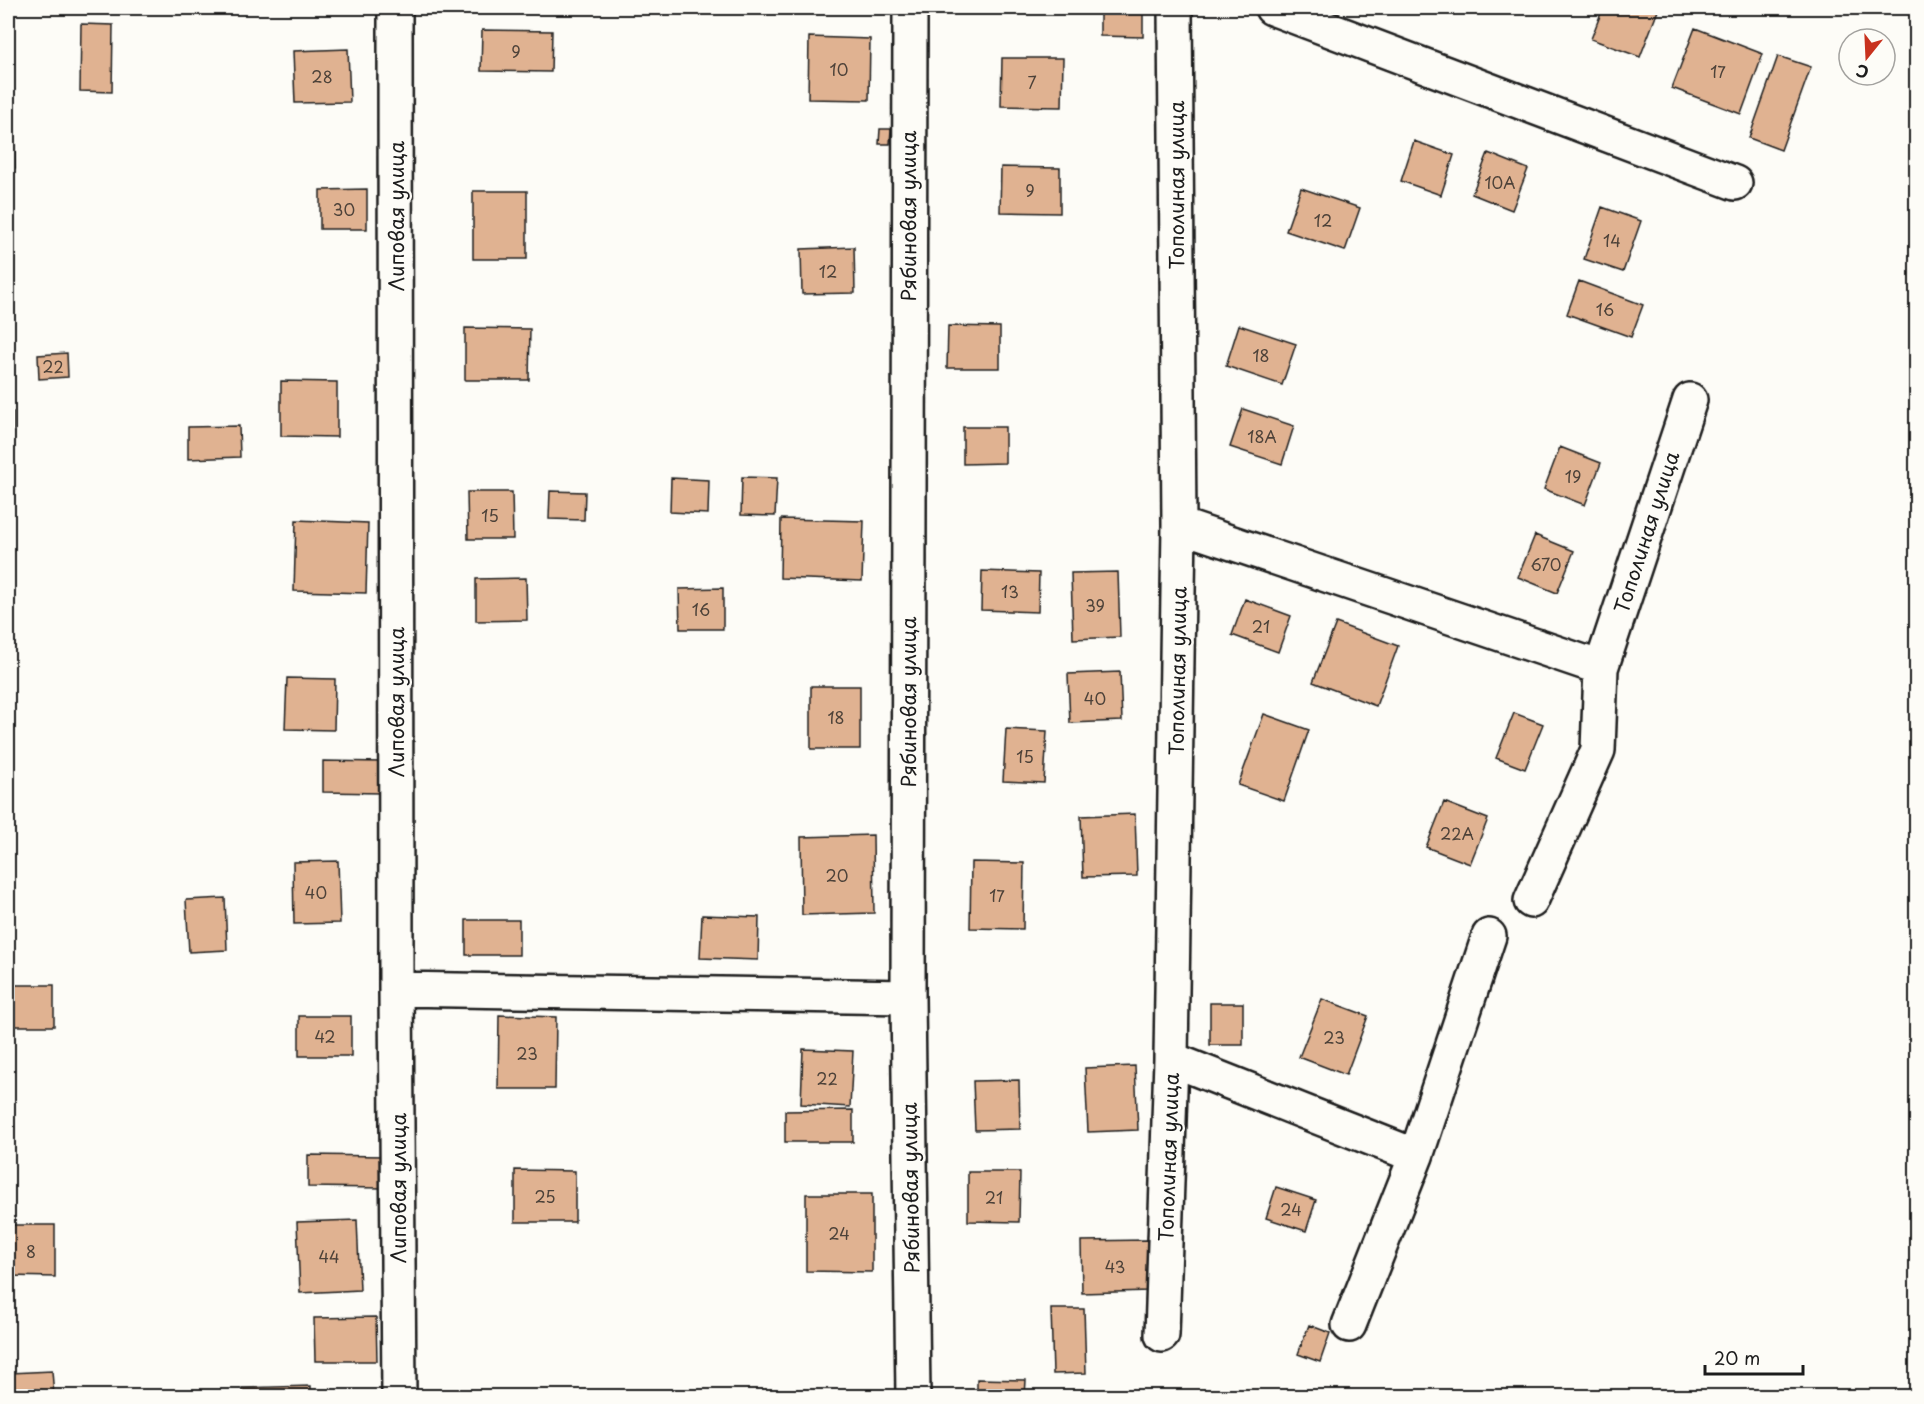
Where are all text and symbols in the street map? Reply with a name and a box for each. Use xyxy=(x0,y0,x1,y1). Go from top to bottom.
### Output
north arrow xyxy=(1837,27,1897,87)
house number: 9 xyxy=(511,39,521,63)
house number: 10 xyxy=(830,57,848,81)
house number: 17 xyxy=(1710,59,1726,83)
text: С xyxy=(1853,59,1871,85)
house number: 28 xyxy=(311,64,333,88)
house number: 7 xyxy=(1027,70,1037,94)
street label: Тополиная улица xyxy=(1161,100,1191,269)
street label: Рябиновая улица xyxy=(893,130,923,301)
street label: Липовая улица xyxy=(381,140,411,291)
house number: 10А xyxy=(1484,170,1516,194)
house number: 9 xyxy=(1025,178,1035,202)
house number: 30 xyxy=(333,197,355,221)
house number: 12 xyxy=(1314,208,1332,232)
house number: 14 xyxy=(1603,228,1621,252)
house number: 12 xyxy=(819,259,837,283)
house number: 16 xyxy=(1596,297,1614,321)
house number: 18 xyxy=(1252,343,1270,367)
house number: 22 xyxy=(42,354,64,378)
house number: 18А xyxy=(1247,424,1277,448)
street label: Тополиная улица xyxy=(1606,447,1686,617)
house number: 19 xyxy=(1565,464,1581,488)
house number: 15 xyxy=(481,503,499,527)
house number: 670 xyxy=(1531,552,1561,576)
house number: 13 xyxy=(1001,579,1019,603)
street label: Тополиная улица xyxy=(1161,586,1193,756)
house number: 39 xyxy=(1085,593,1105,617)
house number: 16 xyxy=(692,597,710,621)
house number: 21 xyxy=(1252,614,1270,638)
street label: Рябиновая улица xyxy=(893,616,923,787)
street label: Липовая улица xyxy=(381,626,411,777)
house number: 40 xyxy=(1084,686,1106,710)
house number: 18 xyxy=(827,705,845,729)
house number: 15 xyxy=(1016,744,1034,768)
house number: 22А xyxy=(1440,821,1474,845)
house number: 20 xyxy=(826,863,848,887)
house number: 40 xyxy=(305,880,327,904)
house number: 17 xyxy=(989,883,1005,907)
house number: 42 xyxy=(314,1024,336,1048)
house number: 23 xyxy=(1323,1025,1345,1049)
house number: 23 xyxy=(516,1041,538,1065)
house number: 22 xyxy=(816,1066,838,1090)
street label: Тополиная улица xyxy=(1150,1072,1186,1242)
street label: Рябиновая улица xyxy=(894,1102,926,1274)
street label: Липовая улица xyxy=(383,1112,413,1263)
house number: 25 xyxy=(534,1184,556,1208)
house number: 21 xyxy=(985,1185,1003,1209)
house number: 24 xyxy=(1280,1197,1302,1221)
house number: 24 xyxy=(828,1221,850,1245)
house number: 8 xyxy=(26,1239,36,1263)
house number: 44 xyxy=(318,1244,340,1268)
house number: 43 xyxy=(1105,1254,1125,1278)
scale bar xyxy=(1705,1338,1802,1376)
text: 20 m xyxy=(1714,1344,1760,1371)

